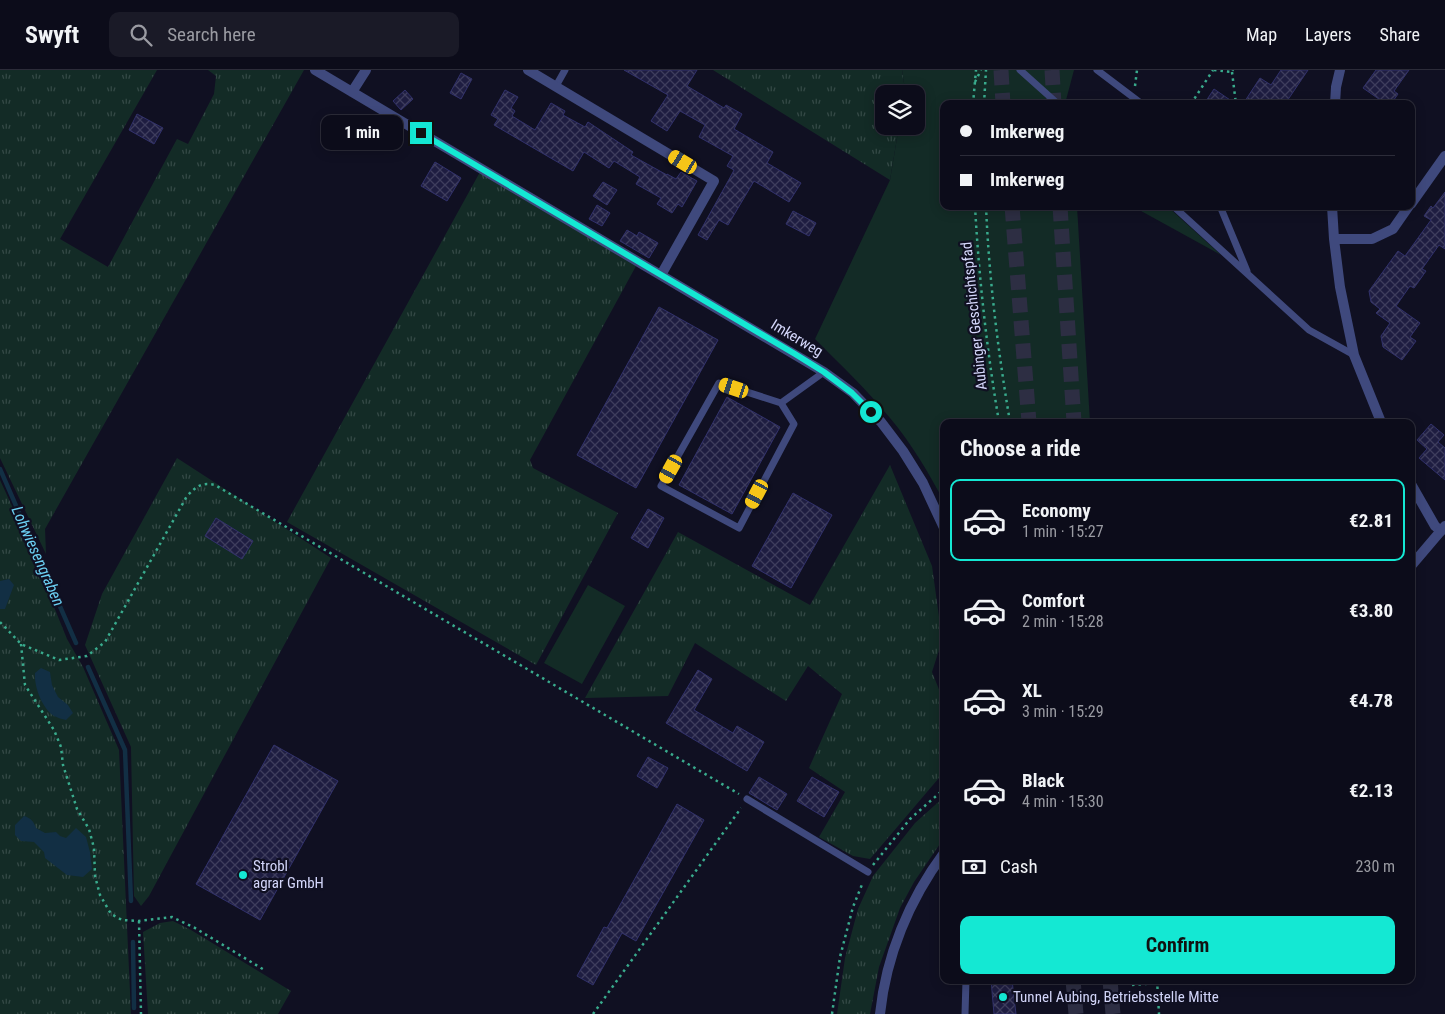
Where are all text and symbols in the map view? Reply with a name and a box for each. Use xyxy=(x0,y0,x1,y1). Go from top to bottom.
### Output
search box xyxy=(109,12,459,57)
text: Swyft xyxy=(25,21,79,49)
icon: search xyxy=(127,21,155,49)
text: Search here xyxy=(167,23,256,46)
text: Map xyxy=(1246,24,1277,45)
text: Layers xyxy=(1305,24,1352,45)
text: Share xyxy=(1380,24,1420,45)
map controls xyxy=(875,85,925,135)
button: layers xyxy=(875,85,925,135)
callout: 1 min xyxy=(321,116,404,150)
text: Imkerweg xyxy=(990,120,1064,143)
route end xyxy=(410,122,432,144)
text: 1 min xyxy=(344,123,380,142)
car xyxy=(666,148,699,176)
text: Imkerweg xyxy=(990,168,1064,191)
street label: Aubinger Geschichtspfad xyxy=(957,241,991,391)
street label: Imkerweg xyxy=(768,315,826,361)
car xyxy=(717,376,750,400)
route start xyxy=(860,401,882,423)
text: Choose a ride xyxy=(960,436,1081,461)
car xyxy=(657,452,684,486)
car xyxy=(743,477,770,511)
icon: car xyxy=(962,498,1007,543)
text: Economy xyxy=(1022,499,1091,522)
water label: Lohwiesengraben xyxy=(7,503,69,609)
text: €2.81 xyxy=(1349,509,1393,532)
text: 1 min · 15:27 xyxy=(1022,522,1104,541)
icon: car xyxy=(962,588,1007,633)
text: Comfort xyxy=(1022,589,1085,612)
text: €3.80 xyxy=(1349,599,1393,622)
text: 2 min · 15:28 xyxy=(1022,612,1104,631)
icon: car xyxy=(962,678,1007,723)
text: XL xyxy=(1022,679,1042,702)
text: €4.78 xyxy=(1349,689,1393,712)
text: 3 min · 15:29 xyxy=(1022,702,1104,721)
icon: car xyxy=(962,768,1007,813)
text: Black xyxy=(1022,769,1064,792)
text: €2.13 xyxy=(1349,779,1393,802)
text: 4 min · 15:30 xyxy=(1022,792,1104,811)
icon: cash xyxy=(960,853,988,881)
text: Cash xyxy=(1000,855,1038,878)
place label: Strobl agrar GmbH xyxy=(253,857,324,892)
text: 230 m xyxy=(1356,857,1395,876)
marker: Strobl agrar GmbH xyxy=(237,869,249,881)
button: Confirm xyxy=(960,916,1395,974)
place label: Tunnel Aubing, Betriebsstelle Mitte xyxy=(1013,988,1219,1006)
marker: Tunnel Aubing, Betriebsstelle Mitte xyxy=(997,991,1009,1003)

